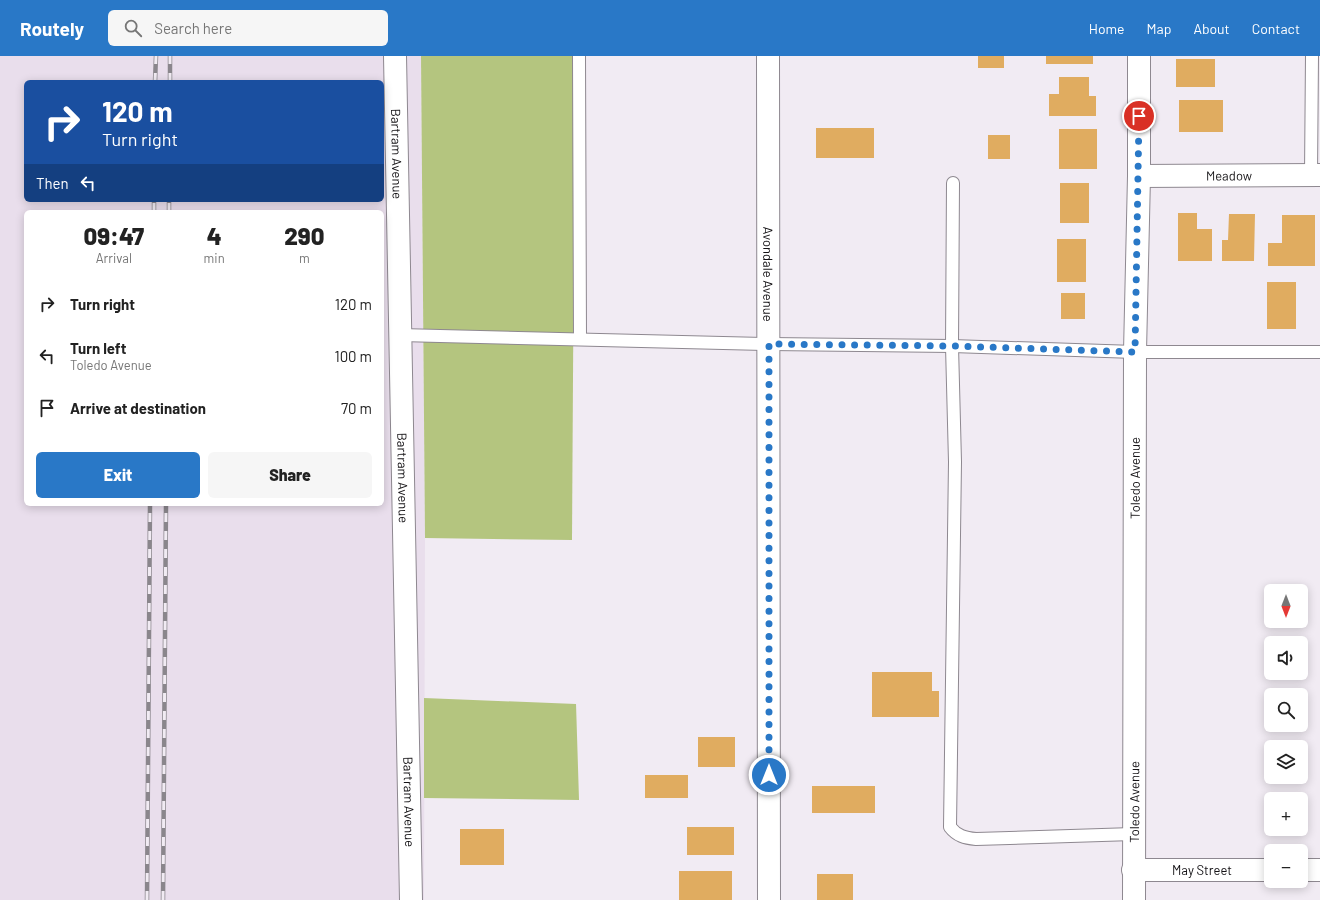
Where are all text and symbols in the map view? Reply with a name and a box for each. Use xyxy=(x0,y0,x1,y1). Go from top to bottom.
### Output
search box xyxy=(108,10,388,46)
text: Routely xyxy=(20,17,84,40)
icon: search xyxy=(122,17,144,39)
text: Search here xyxy=(154,19,232,37)
text: Home xyxy=(1089,20,1125,37)
text: Map xyxy=(1147,20,1171,37)
text: About xyxy=(1193,20,1230,37)
text: Contact xyxy=(1252,20,1300,37)
text: 120 m xyxy=(102,94,173,128)
icon: right xyxy=(36,96,88,148)
pin xyxy=(1122,99,1156,133)
icon: arrive xyxy=(1128,105,1150,127)
street label: Bartram Avenue xyxy=(388,109,406,199)
text: Turn right xyxy=(102,128,178,150)
street label: Meadow xyxy=(1206,167,1252,184)
icon: left xyxy=(77,172,99,194)
text: Then xyxy=(36,174,69,192)
text: 09:47 xyxy=(84,221,144,250)
text: 4 xyxy=(207,221,222,250)
text: 290 xyxy=(284,221,324,250)
street label: Avondale Avenue xyxy=(760,226,776,322)
text: Arrival xyxy=(96,250,132,266)
text: min xyxy=(204,250,225,266)
text: m xyxy=(299,250,310,266)
icon: right xyxy=(36,293,58,315)
text: Turn right xyxy=(70,295,135,313)
text: 120 m xyxy=(335,295,372,313)
text: Turn left xyxy=(70,339,126,357)
icon: left xyxy=(36,345,58,367)
text: 100 m xyxy=(334,347,372,365)
text: Toledo Avenue xyxy=(70,357,152,373)
icon: arrive xyxy=(36,397,58,419)
text: Arrive at destination xyxy=(70,399,206,417)
text: 70 m xyxy=(341,399,372,417)
street label: Bartram Avenue xyxy=(394,433,412,523)
street label: Toledo Avenue xyxy=(1127,437,1143,519)
button: Exit xyxy=(36,452,200,498)
button: Share xyxy=(208,452,372,498)
north arrow xyxy=(1264,584,1308,628)
map controls xyxy=(1264,584,1308,888)
button: sound xyxy=(1264,636,1308,680)
button: search xyxy=(1264,688,1308,732)
button: layers xyxy=(1264,740,1308,784)
position arrow xyxy=(748,754,790,796)
street label: Bartram Avenue xyxy=(400,756,418,847)
street label: Toledo Avenue xyxy=(1126,761,1142,843)
button: + xyxy=(1264,792,1308,836)
button: − xyxy=(1264,844,1308,888)
street label: May Street xyxy=(1172,862,1232,878)

